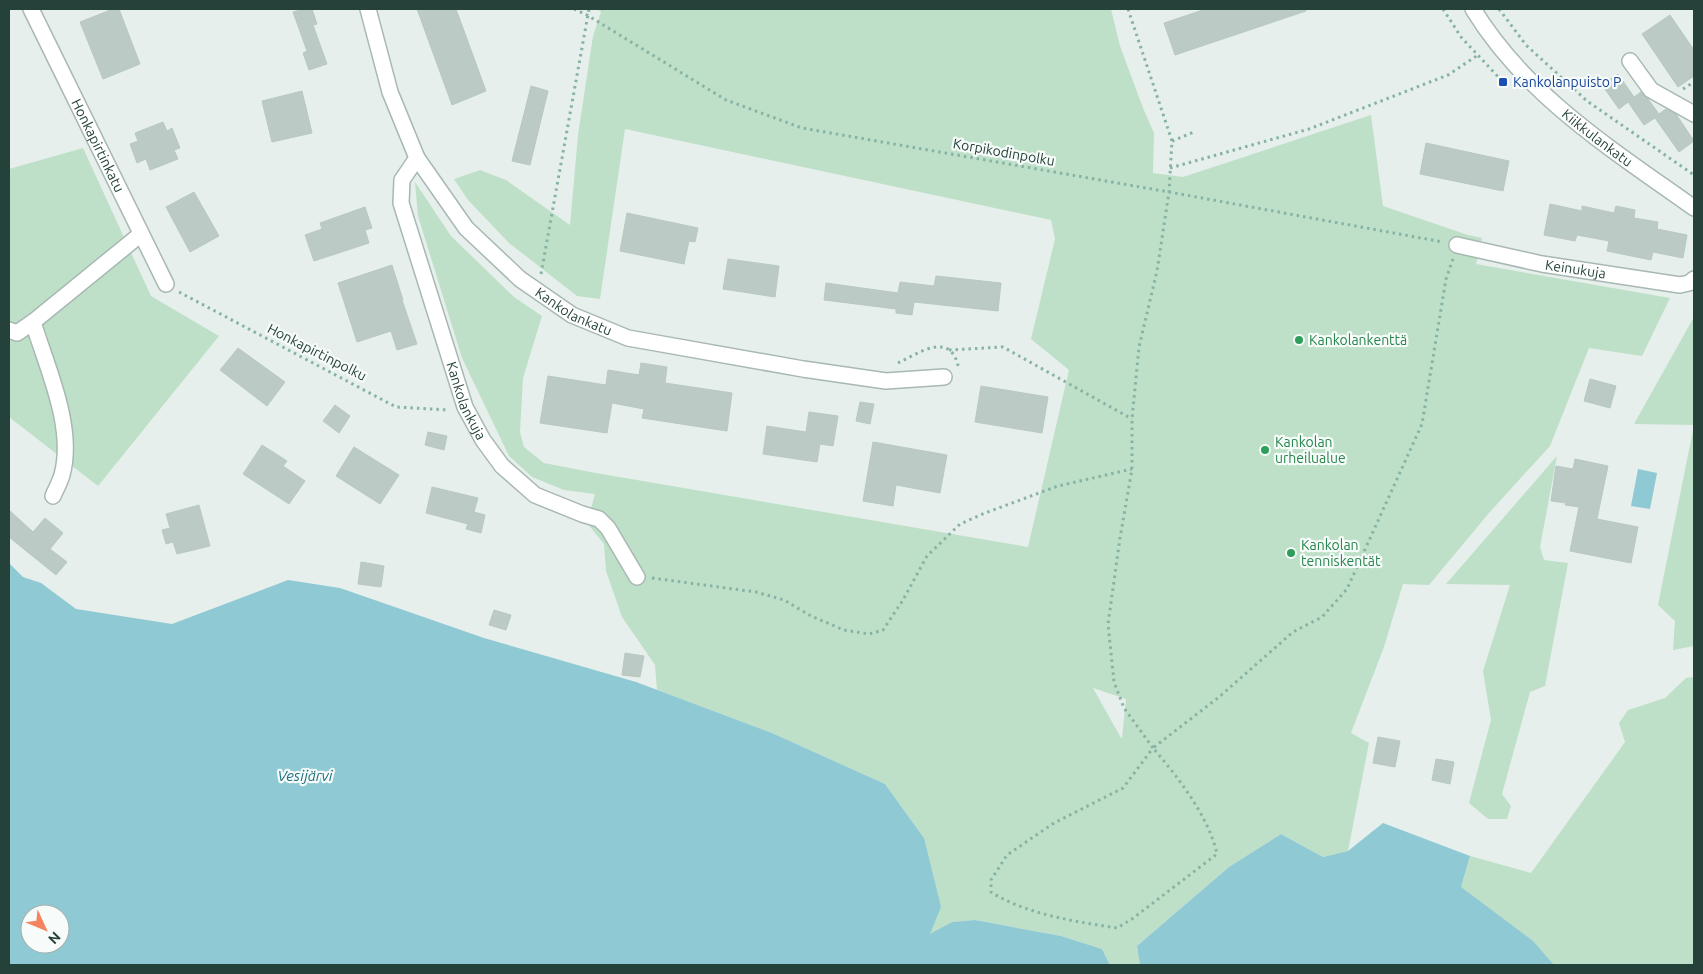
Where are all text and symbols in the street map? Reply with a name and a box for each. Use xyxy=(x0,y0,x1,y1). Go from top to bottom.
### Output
place label: Kankolanpuisto P xyxy=(1513,74,1621,90)
marker: Kankolanpuisto P xyxy=(1497,76,1509,88)
street label: Honkapirtinkatu xyxy=(68,96,128,195)
street label: Kiikkulankatu xyxy=(1559,106,1635,170)
street label: Korpikodinpolku xyxy=(952,135,1056,169)
street label: Keinukuja xyxy=(1544,257,1607,282)
street label: Kankolankatu xyxy=(532,284,614,339)
street label: Honkapirtinpolku xyxy=(265,320,369,384)
place label: Kankolankenttä xyxy=(1309,332,1407,348)
marker: Kankolankenttä xyxy=(1293,334,1305,346)
street label: Kankolankuja xyxy=(443,360,489,443)
place label: Kankolan urheilualue xyxy=(1275,434,1346,466)
marker: Kankolan urheilualue xyxy=(1259,444,1271,456)
place label: Kankolan tenniskentät xyxy=(1301,537,1381,569)
marker: Kankolan tenniskentät xyxy=(1285,547,1297,559)
water label: Vesijärvi xyxy=(278,767,334,784)
north arrow xyxy=(20,904,70,954)
text: N xyxy=(45,929,64,947)

